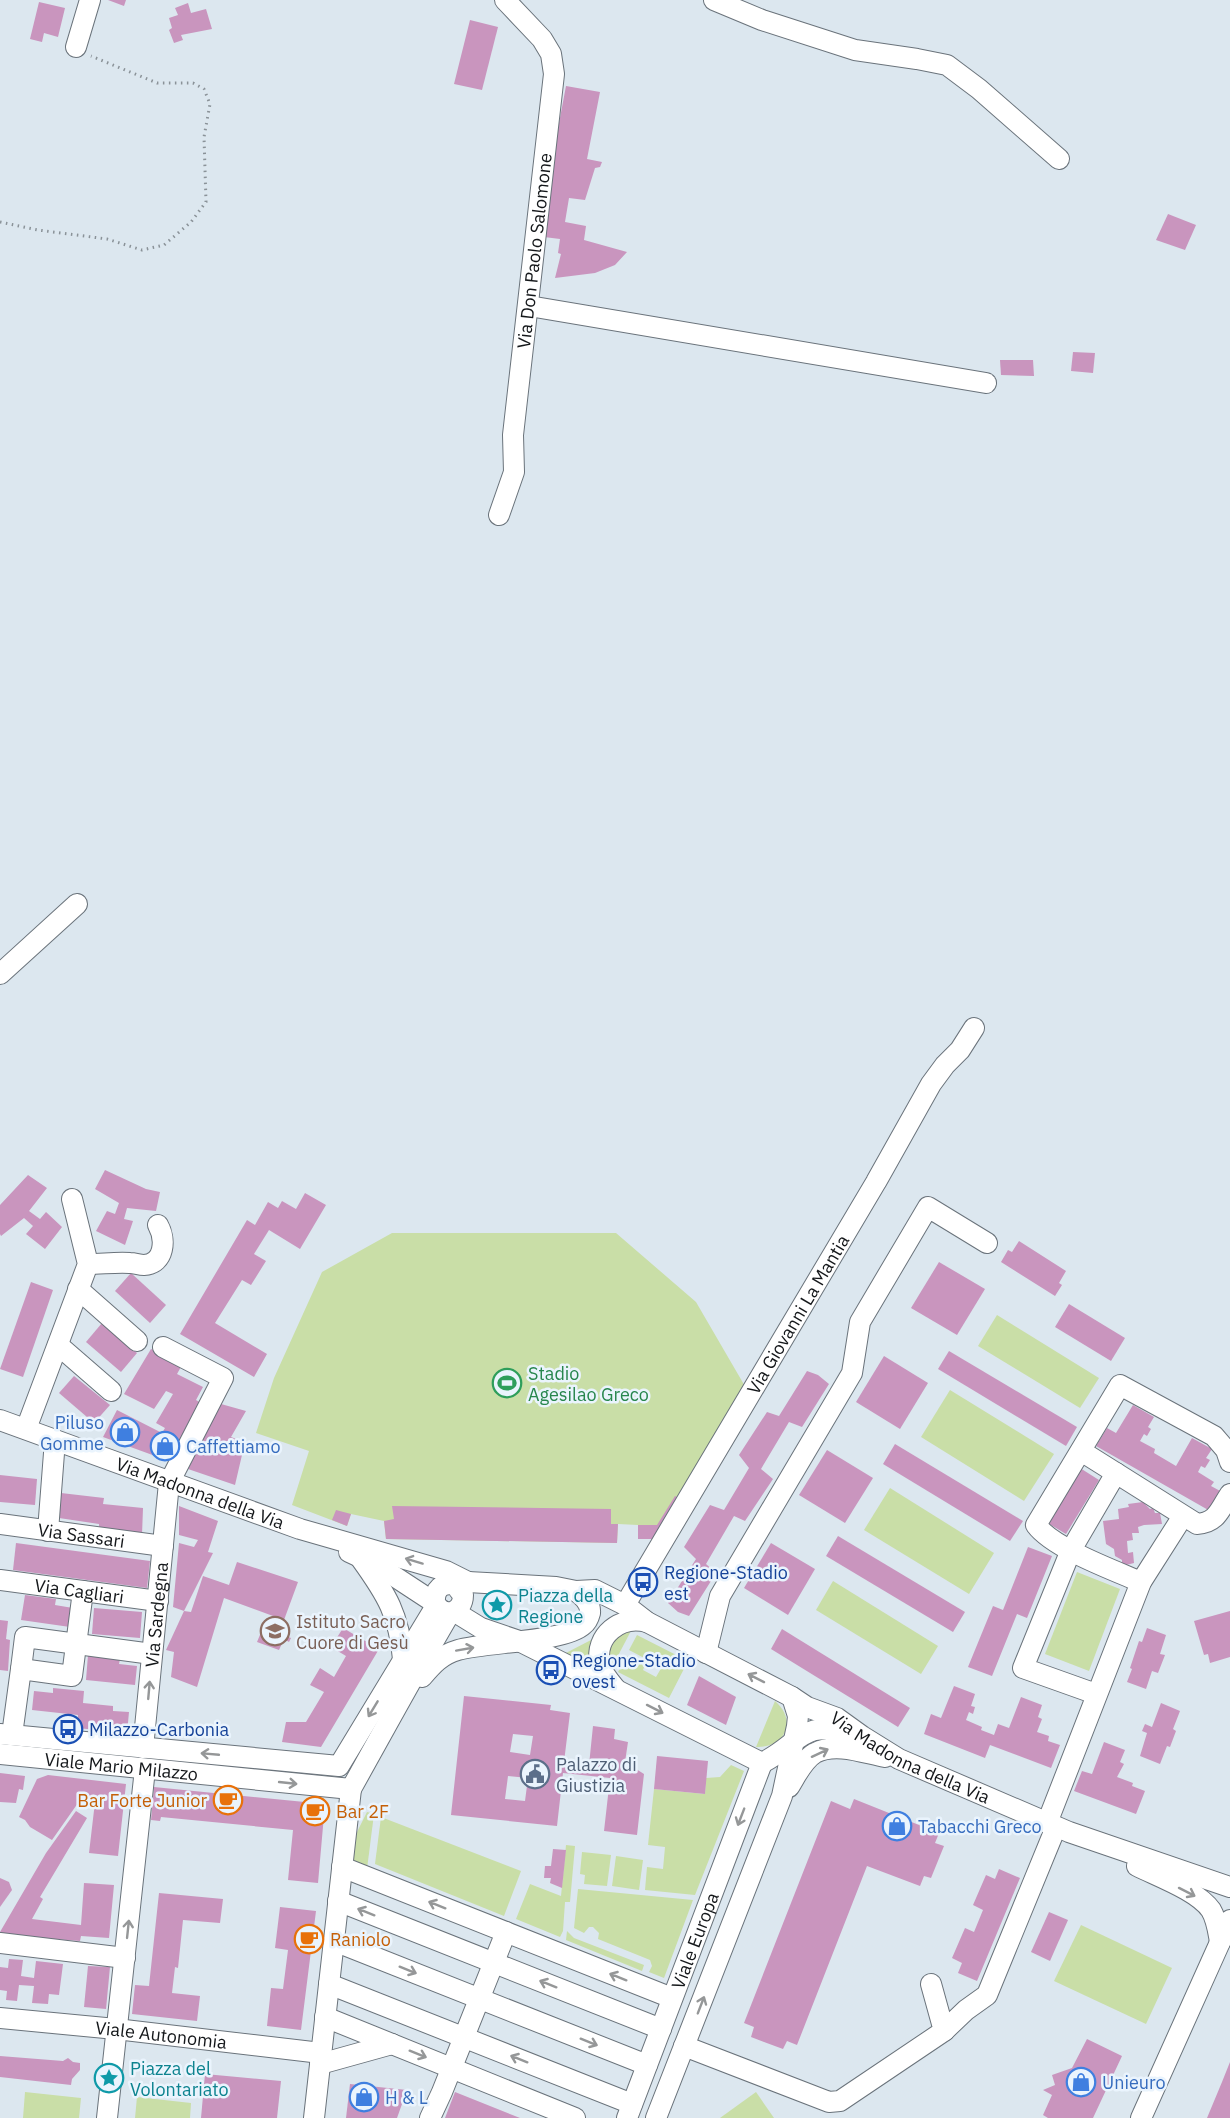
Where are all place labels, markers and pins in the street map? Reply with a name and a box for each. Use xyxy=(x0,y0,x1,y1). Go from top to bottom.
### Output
place label: Stadio Agesilao Greco xyxy=(528,1362,649,1406)
sports icon: Stadio Agesilao Greco xyxy=(491,1367,523,1399)
place label: Piluso Gomme xyxy=(40,1411,104,1455)
shop icon: Piluso Gomme xyxy=(109,1416,141,1448)
shop icon: Caffettiamo xyxy=(149,1430,181,1462)
place label: Caffettiamo xyxy=(186,1435,281,1458)
place label: Regione-Stadio est xyxy=(664,1561,788,1605)
bus stop icon: Regione-Stadio est xyxy=(627,1566,659,1598)
place label: Piazza della Regione xyxy=(518,1584,614,1628)
place icon: Piazza della Regione xyxy=(481,1589,513,1621)
place label: Istituto Sacro Cuore di Gesù xyxy=(296,1610,409,1654)
school or university icon: Istituto Sacro Cuore di Gesù xyxy=(259,1615,291,1647)
place label: Regione-Stadio ovest xyxy=(572,1649,696,1693)
bus stop icon: Regione-Stadio ovest xyxy=(535,1654,567,1686)
bus stop icon: Milazzo-Carbonia xyxy=(52,1713,84,1745)
place label: Milazzo-Carbonia xyxy=(89,1718,229,1741)
place label: Palazzo di Giustizia xyxy=(556,1753,637,1797)
public building icon: Palazzo di Giustizia xyxy=(519,1758,551,1790)
cafe icon: Bar Forte Junior xyxy=(212,1784,244,1816)
place label: Bar Forte Junior xyxy=(77,1789,207,1812)
cafe icon: Bar 2F xyxy=(299,1795,331,1827)
place label: Bar 2F xyxy=(336,1800,389,1823)
shop icon: Tabacchi Greco xyxy=(881,1810,913,1842)
place label: Tabacchi Greco xyxy=(918,1815,1042,1838)
cafe icon: Raniolo xyxy=(293,1923,325,1955)
place label: Raniolo xyxy=(330,1928,391,1951)
place label: Piazza del Volontariato xyxy=(130,2057,229,2101)
place icon: Piazza del Volontariato xyxy=(93,2062,125,2094)
shop icon: Unieuro xyxy=(1065,2066,1097,2098)
place label: Unieuro xyxy=(1102,2071,1166,2094)
shop icon: H & L xyxy=(348,2081,380,2113)
place label: H & L xyxy=(385,2086,428,2109)

